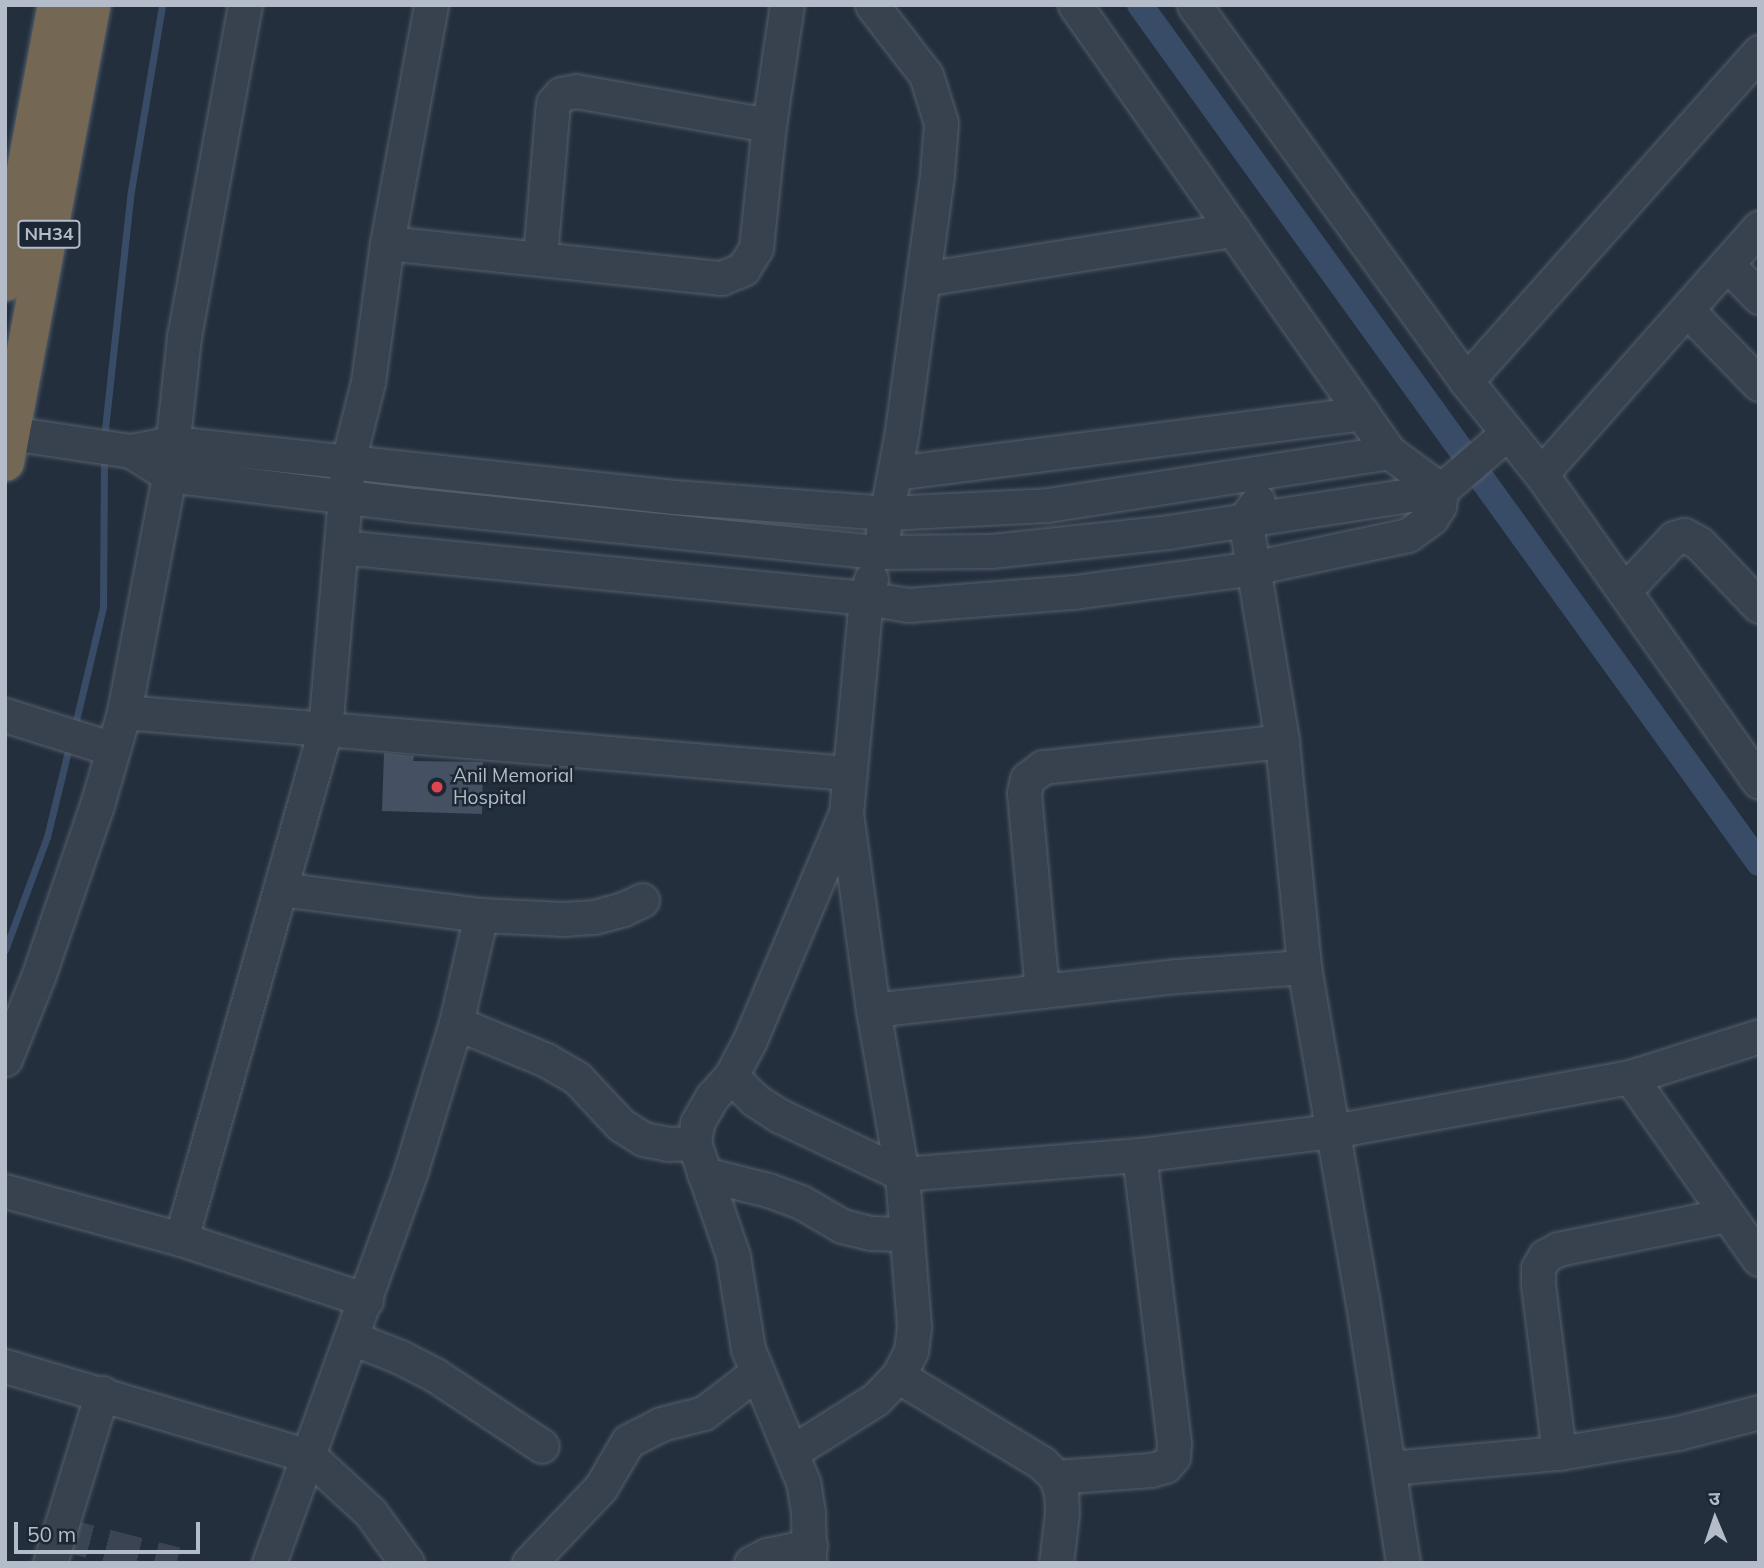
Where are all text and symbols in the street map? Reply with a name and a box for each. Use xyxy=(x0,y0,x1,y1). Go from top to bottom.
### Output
road number: NH34 xyxy=(16,220,82,248)
place label: Anil Memorial Hospital xyxy=(453,765,574,809)
marker: Anil Memorial Hospital xyxy=(427,777,447,797)
north arrow xyxy=(1680,1484,1750,1554)
text: उ xyxy=(1708,1486,1720,1510)
scale bar xyxy=(18,1508,203,1552)
text: 50 m xyxy=(27,1521,76,1547)

